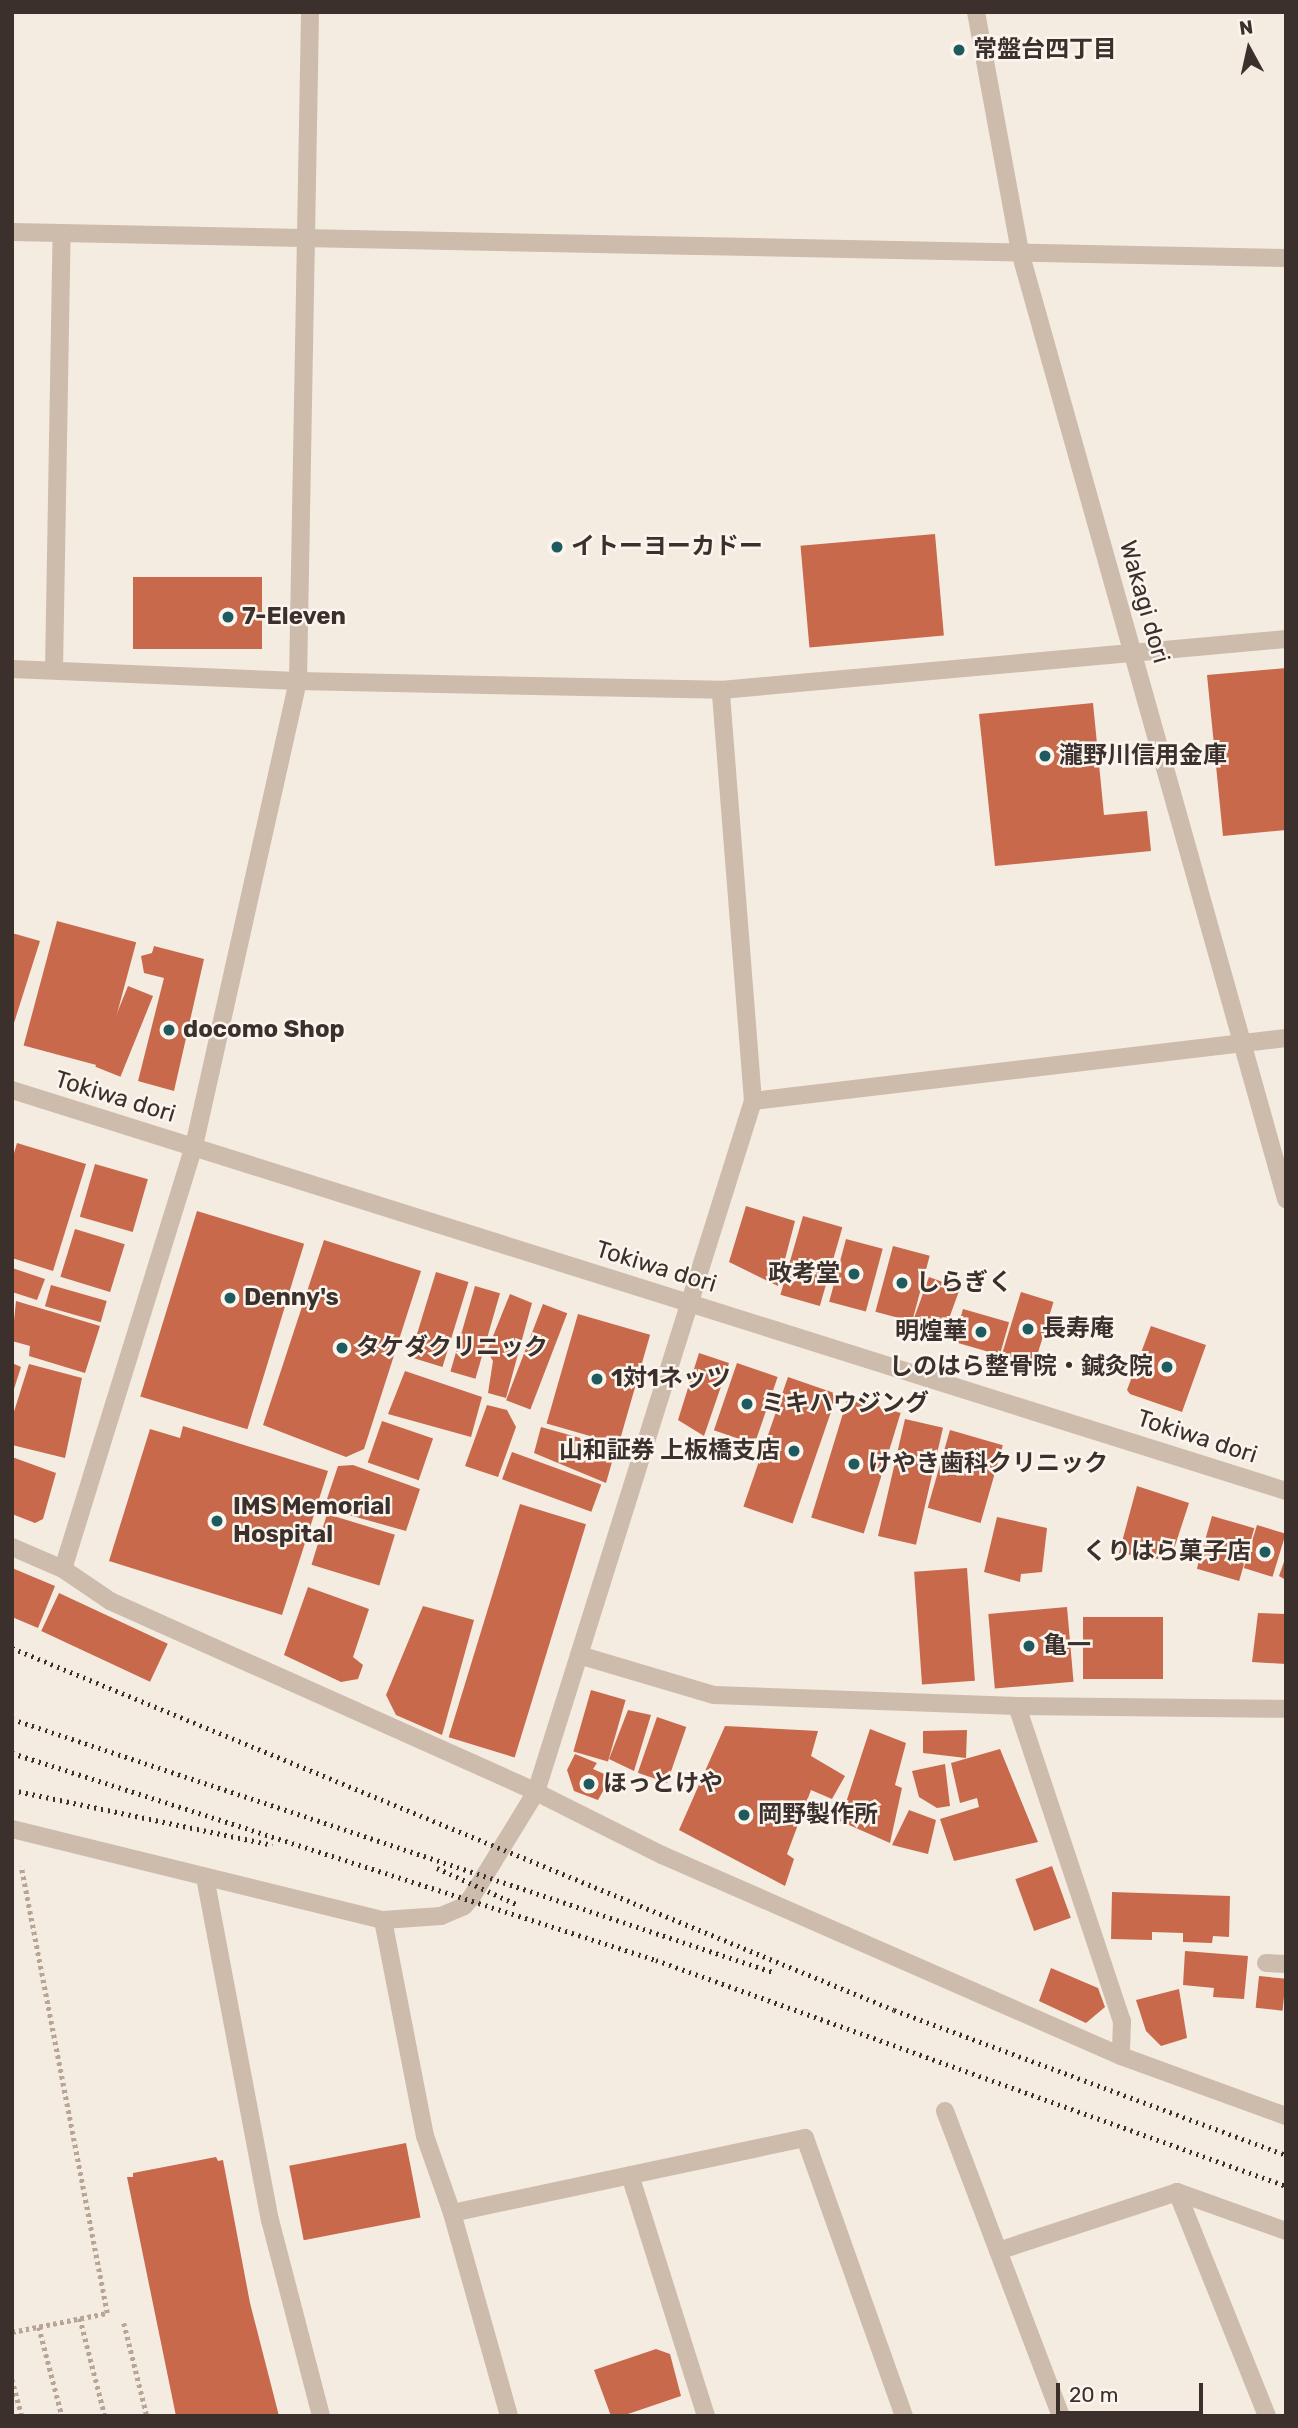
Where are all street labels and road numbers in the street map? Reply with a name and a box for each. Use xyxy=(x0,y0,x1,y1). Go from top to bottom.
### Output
street label: Wakagi dori xyxy=(1113,537,1175,667)
street label: Tokiwa dori xyxy=(51,1065,179,1129)
street label: Tokiwa dori xyxy=(592,1235,720,1299)
street label: Tokiwa dori xyxy=(1133,1404,1261,1470)

